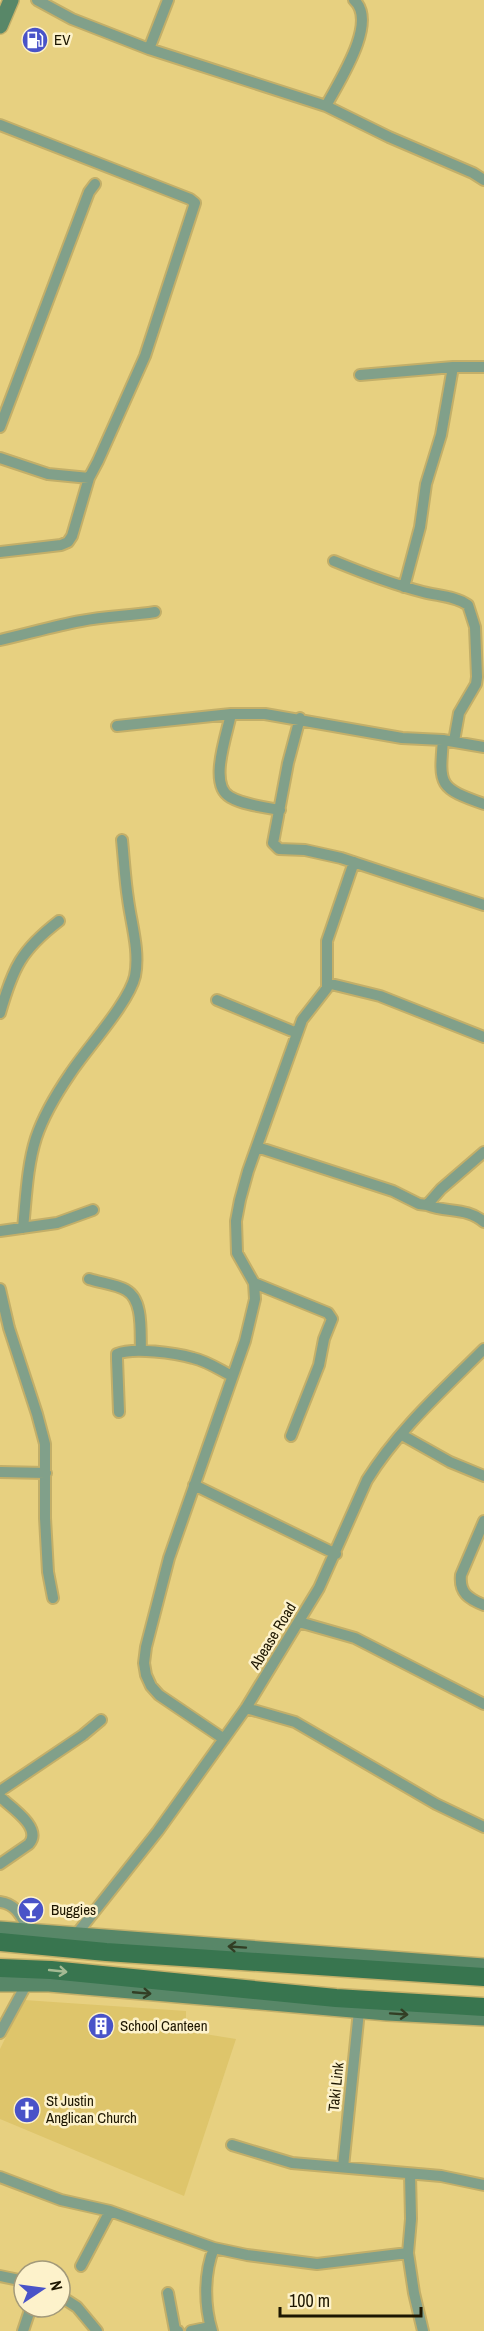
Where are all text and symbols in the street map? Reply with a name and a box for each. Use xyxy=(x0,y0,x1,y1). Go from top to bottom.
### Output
fuel station icon: EV xyxy=(20,25,50,55)
place label: EV xyxy=(54,29,71,50)
street label: Abease Road xyxy=(244,1598,301,1674)
bar icon: Buggies xyxy=(16,1895,46,1925)
place label: Buggies xyxy=(51,1899,96,1920)
one-way arrow xyxy=(228,1941,248,1952)
one-way arrow xyxy=(48,1966,68,1977)
one-way arrow xyxy=(132,1988,151,1999)
one-way arrow xyxy=(389,2008,409,2019)
building icon: School Canteen xyxy=(86,2011,116,2041)
place label: School Canteen xyxy=(120,2015,208,2036)
street label: Taki Link xyxy=(322,2060,349,2113)
place label: St Justin Anglican Church xyxy=(45,2090,137,2128)
church icon: St Justin Anglican Church xyxy=(12,2095,42,2125)
north arrow xyxy=(12,2259,72,2319)
text: N xyxy=(45,2279,68,2293)
scale bar xyxy=(280,2280,421,2318)
text: 100 m xyxy=(289,2288,330,2313)

